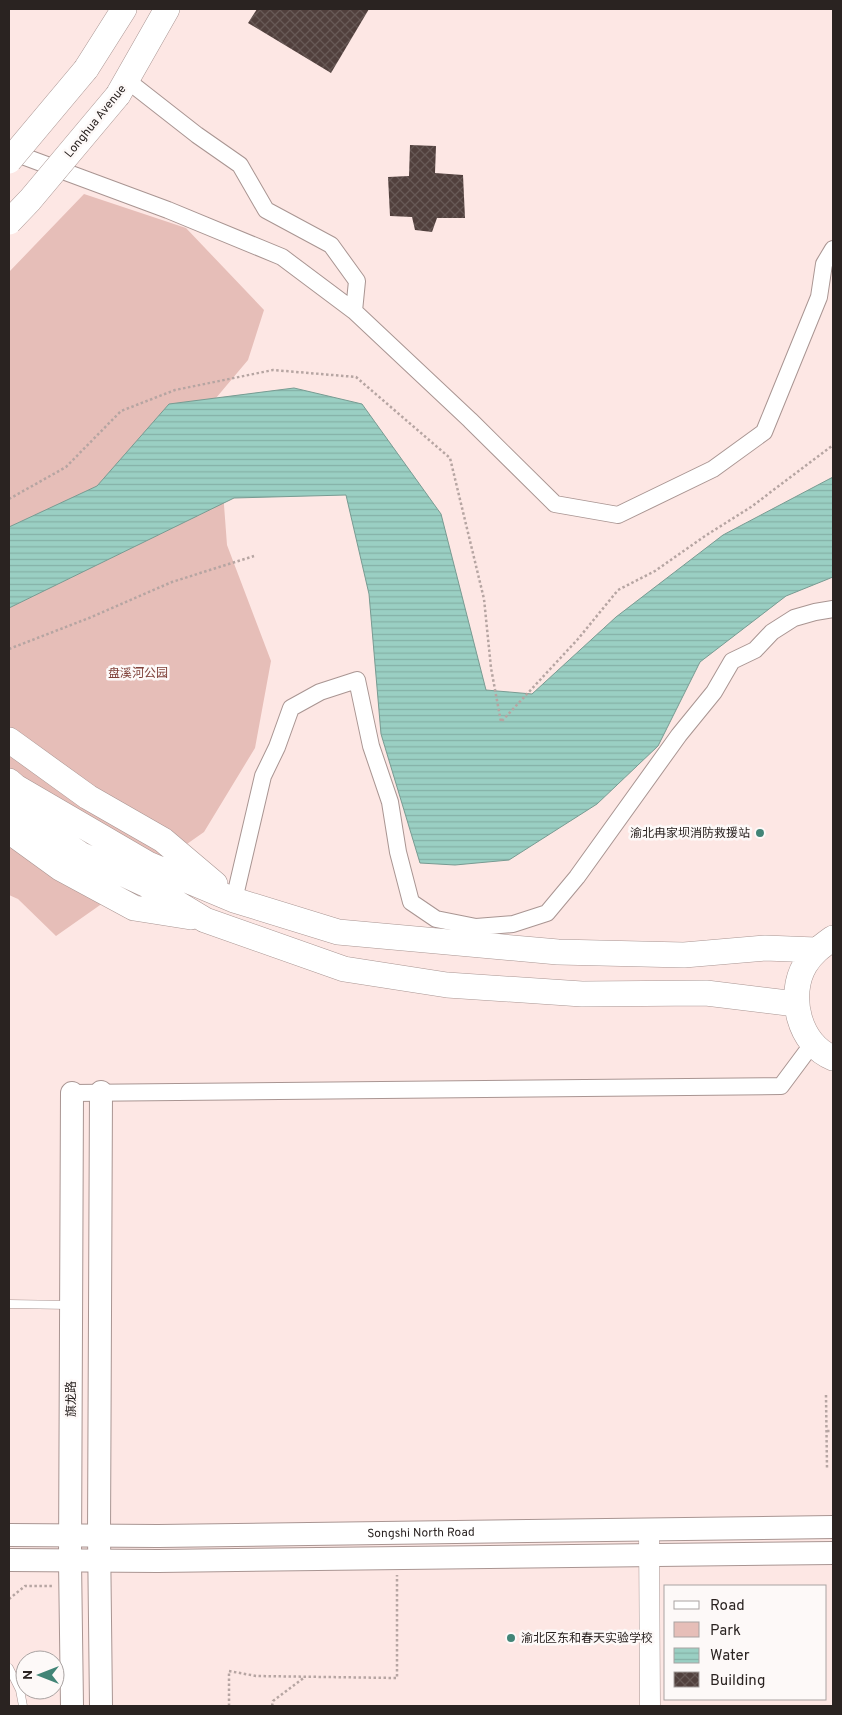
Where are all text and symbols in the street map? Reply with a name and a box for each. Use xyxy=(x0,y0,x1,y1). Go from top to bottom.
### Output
street label: Longhua Avenue xyxy=(61,82,130,161)
park label: 盘溪河公园 xyxy=(108,666,168,682)
place label: 渝北冉家坝消防救援站 xyxy=(630,826,750,842)
marker: 渝北冉家坝消防救援站 xyxy=(754,827,766,839)
street label: 旗龙路 xyxy=(64,1381,80,1417)
street label: Songshi North Road xyxy=(367,1525,475,1542)
legend xyxy=(664,1585,827,1700)
text: Road xyxy=(710,1597,745,1616)
text: Park xyxy=(710,1622,741,1641)
place label: 渝北区东和春天实验学校 xyxy=(521,1631,653,1647)
marker: 渝北区东和春天实验学校 xyxy=(505,1632,517,1644)
text: Water xyxy=(710,1647,750,1666)
north arrow xyxy=(15,1650,65,1700)
text: N xyxy=(20,1670,37,1680)
text: Building xyxy=(710,1672,765,1691)

